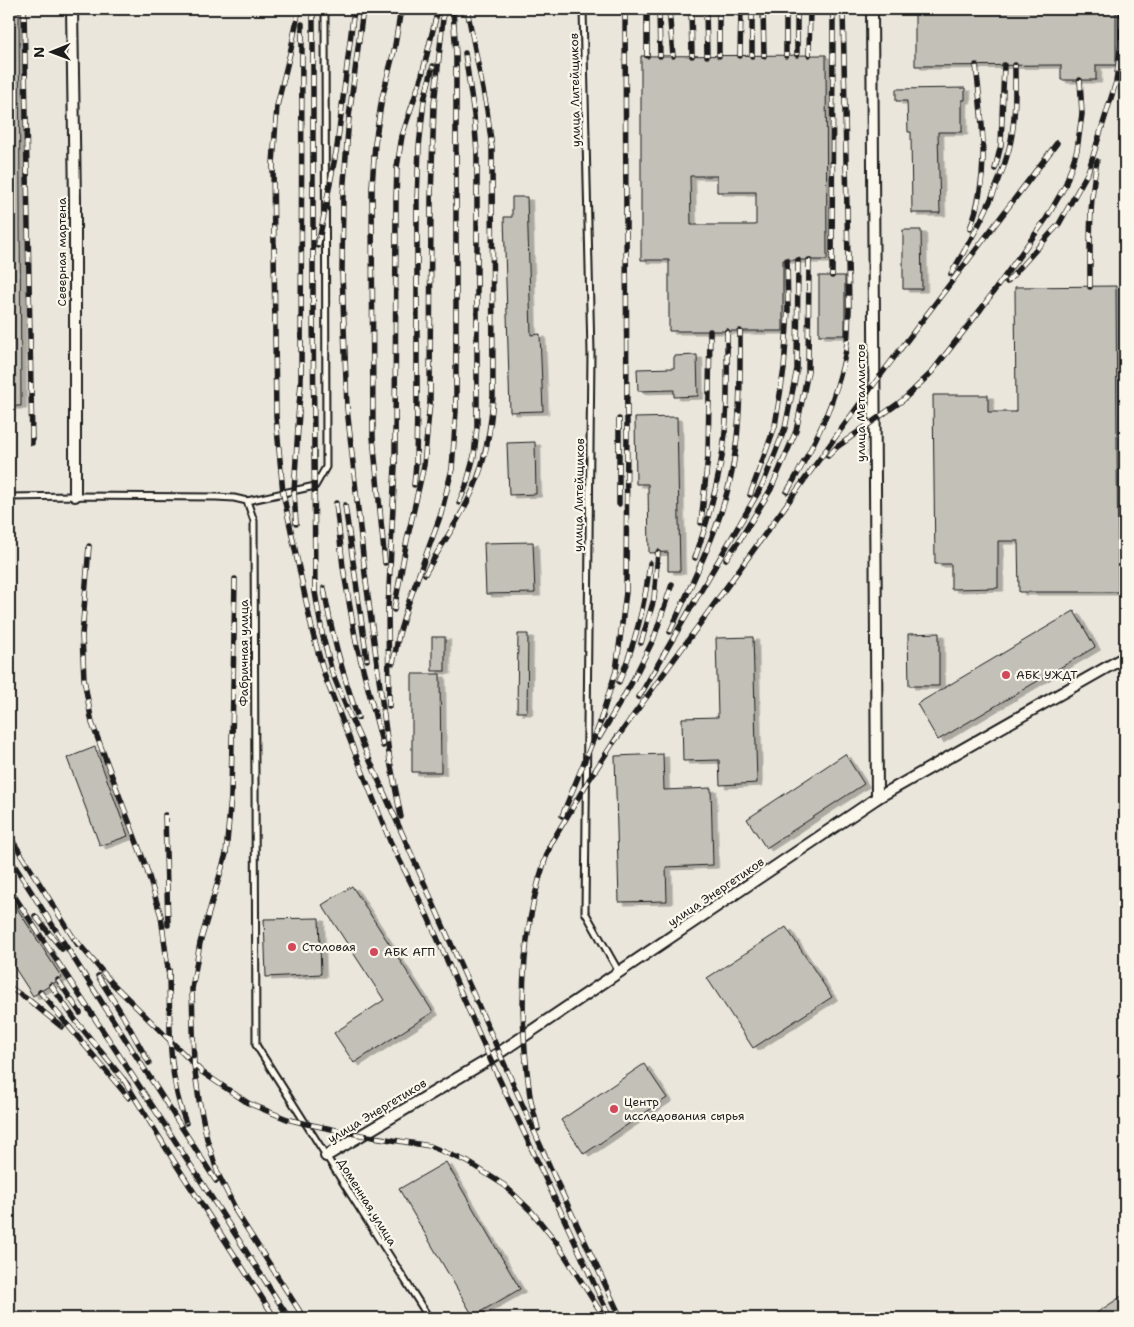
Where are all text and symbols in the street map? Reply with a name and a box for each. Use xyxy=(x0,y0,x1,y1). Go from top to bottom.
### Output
north arrow xyxy=(28,28,78,78)
street label: улица Литейщиков xyxy=(566,33,584,147)
text: N xyxy=(30,47,48,58)
street label: Северная мартена xyxy=(54,197,70,306)
street label: улица Металлистов xyxy=(853,344,869,462)
street label: улица Литейщиков xyxy=(570,438,588,552)
street label: Фабричная улица xyxy=(236,599,252,707)
place label: АБК УЖДТ xyxy=(1016,667,1078,683)
marker: АБК УЖДТ xyxy=(1000,669,1012,681)
street label: улица Энергетиков xyxy=(665,854,767,930)
place label: Столовая xyxy=(302,939,356,955)
marker: Столовая xyxy=(286,941,298,953)
place label: АБК АГП xyxy=(384,944,435,960)
marker: АБК АГП xyxy=(368,946,380,958)
street label: улица Энергетиков xyxy=(324,1075,430,1147)
place label: Центр исследования сырья xyxy=(624,1094,745,1124)
marker: Центр исследования сырья xyxy=(608,1103,620,1115)
street label: Доменная улица xyxy=(334,1155,401,1249)

